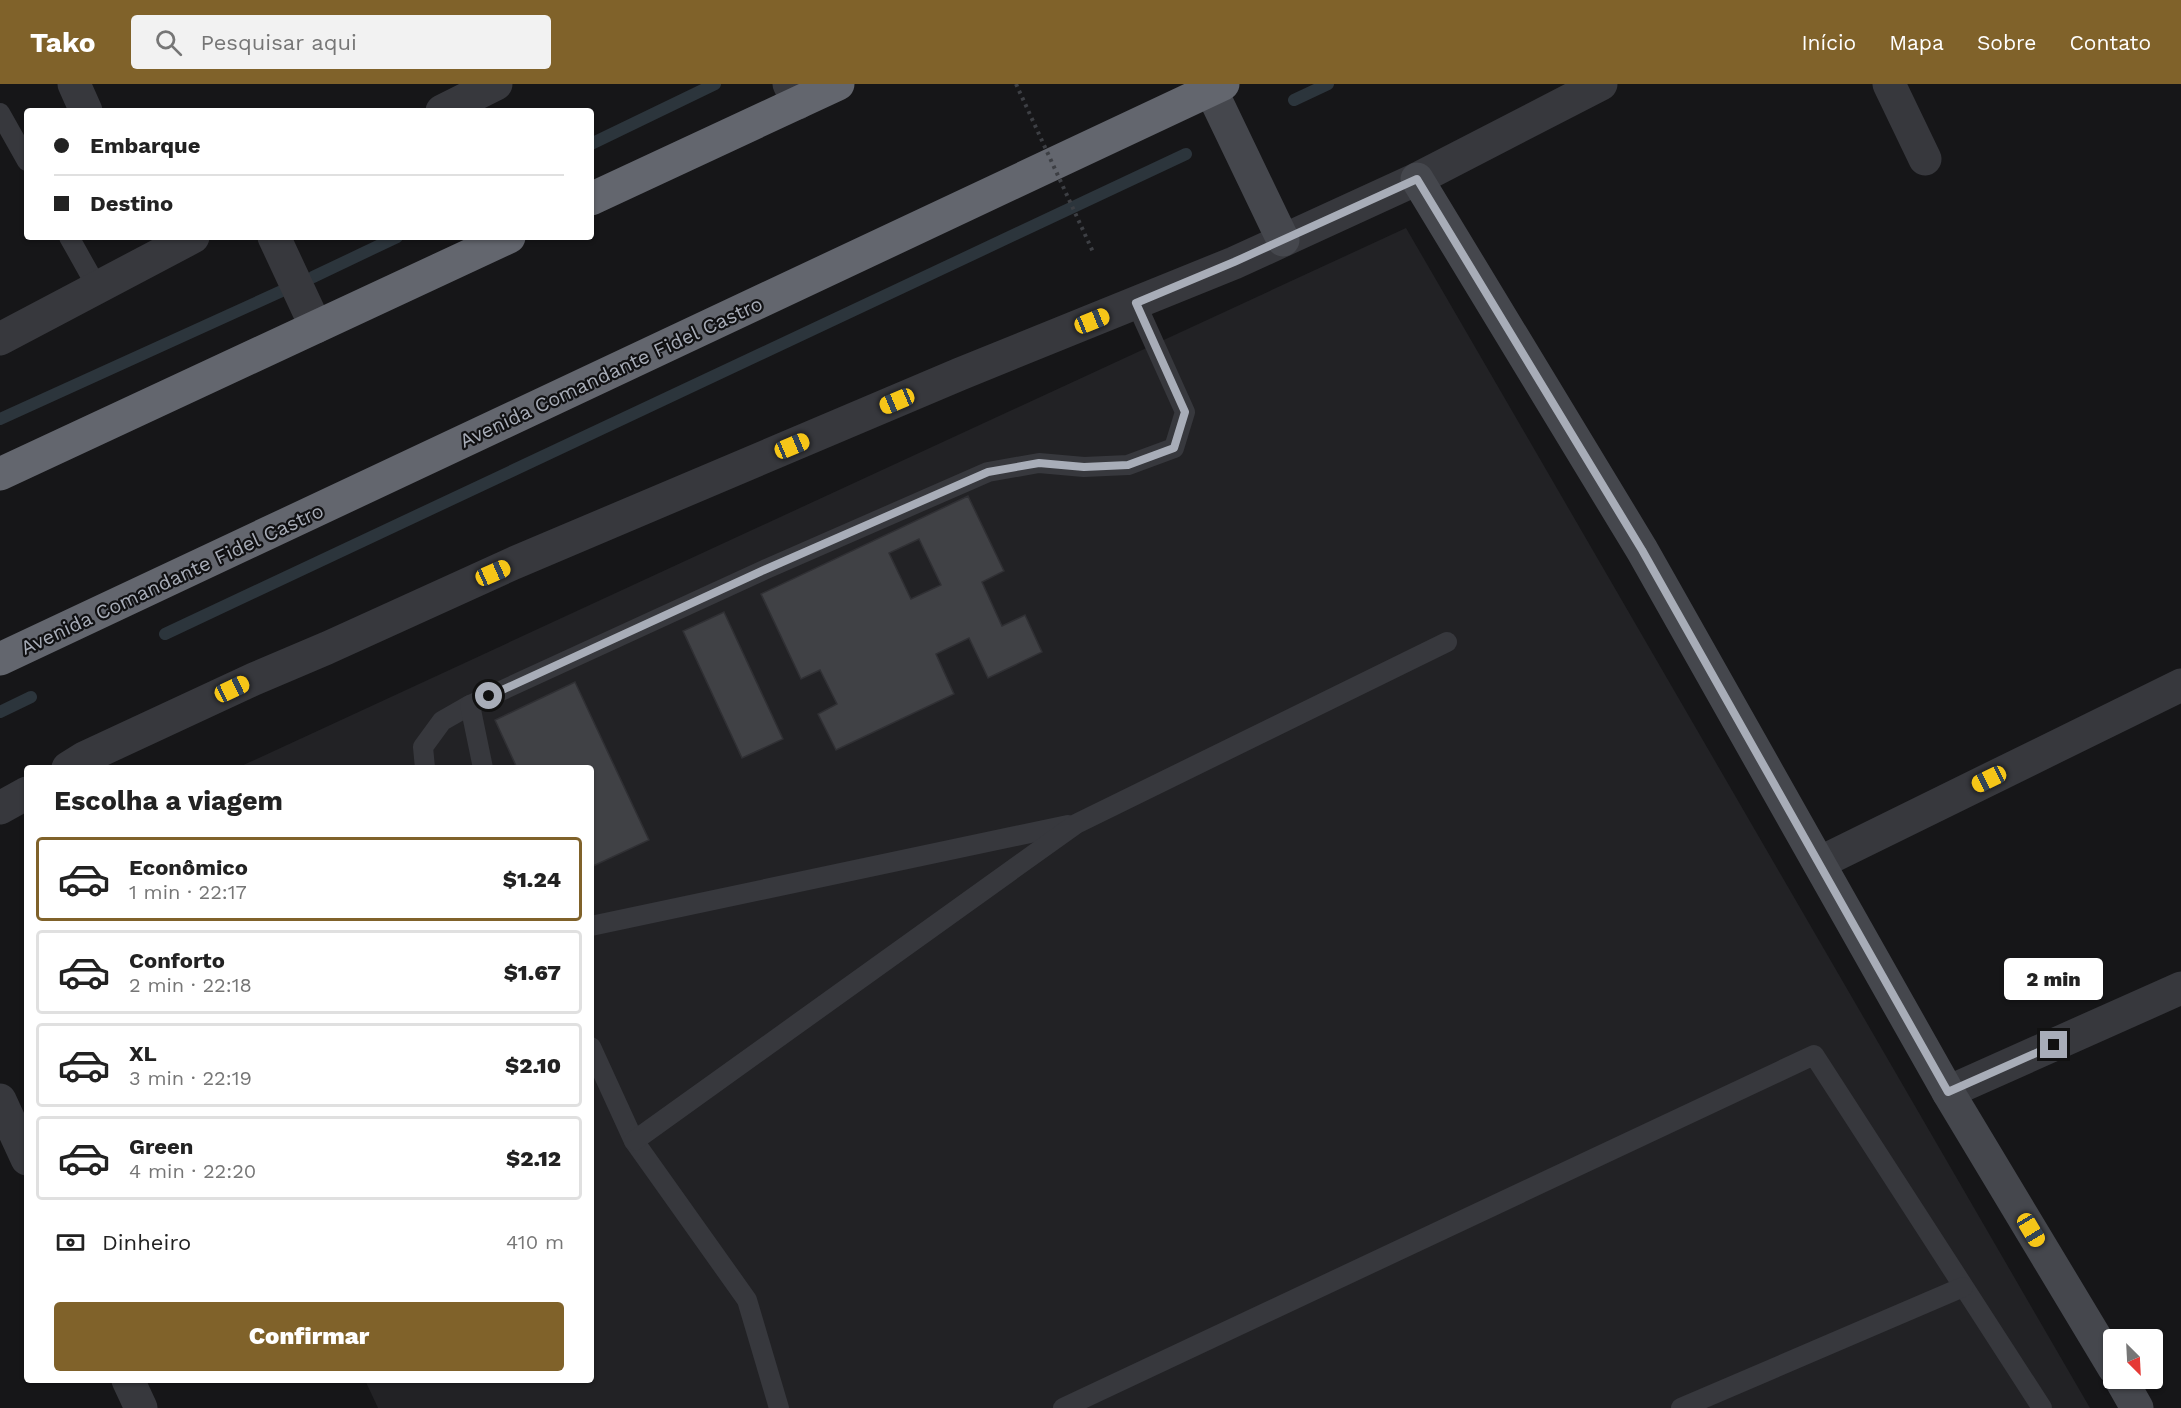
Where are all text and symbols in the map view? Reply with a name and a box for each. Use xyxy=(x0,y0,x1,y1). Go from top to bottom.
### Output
search box xyxy=(131,15,551,69)
text: Tako xyxy=(30,26,95,59)
icon: search xyxy=(152,26,185,59)
text: Pesquisar aqui xyxy=(200,30,357,55)
text: Início xyxy=(1801,30,1856,55)
text: Mapa xyxy=(1889,30,1944,55)
text: Sobre xyxy=(1977,30,2036,55)
text: Contato xyxy=(2069,30,2151,55)
text: Embarque xyxy=(90,133,200,158)
text: Destino xyxy=(90,191,173,216)
street label: Avenida Comandante Fidel Castro xyxy=(456,291,766,453)
car xyxy=(1072,306,1112,336)
car xyxy=(877,386,917,416)
car xyxy=(772,431,812,461)
street label: Avenida Comandante Fidel Castro xyxy=(17,498,327,660)
car xyxy=(473,557,513,589)
car xyxy=(212,673,252,705)
route start xyxy=(475,682,502,709)
car xyxy=(1969,763,2009,795)
text: Escolha a viagem xyxy=(54,785,283,817)
icon: car xyxy=(57,852,111,906)
text: Econômico xyxy=(129,855,248,880)
text: $1.24 xyxy=(503,867,561,892)
text: 1 min · 22:17 xyxy=(129,880,247,904)
icon: car xyxy=(57,945,111,999)
text: Conforto xyxy=(129,948,225,973)
callout: 2 min xyxy=(2004,958,2104,1000)
text: $1.67 xyxy=(504,960,561,985)
text: 2 min xyxy=(2026,967,2081,991)
text: 2 min · 22:18 xyxy=(129,973,252,997)
route end xyxy=(2040,1031,2067,1058)
icon: car xyxy=(57,1038,111,1092)
text: XL xyxy=(129,1041,157,1066)
text: $2.10 xyxy=(505,1053,561,1078)
text: 3 min · 22:19 xyxy=(129,1066,252,1090)
icon: car xyxy=(57,1131,111,1185)
text: Green xyxy=(129,1134,193,1159)
text: $2.12 xyxy=(506,1146,561,1171)
text: 4 min · 22:20 xyxy=(129,1159,256,1183)
car xyxy=(2014,1210,2048,1250)
icon: cash xyxy=(54,1226,87,1259)
text: Dinheiro xyxy=(102,1230,191,1255)
text: 410 m xyxy=(506,1230,564,1254)
button: Confirmar xyxy=(54,1302,564,1371)
north arrow xyxy=(2103,1329,2163,1389)
map controls xyxy=(2103,1329,2163,1389)

